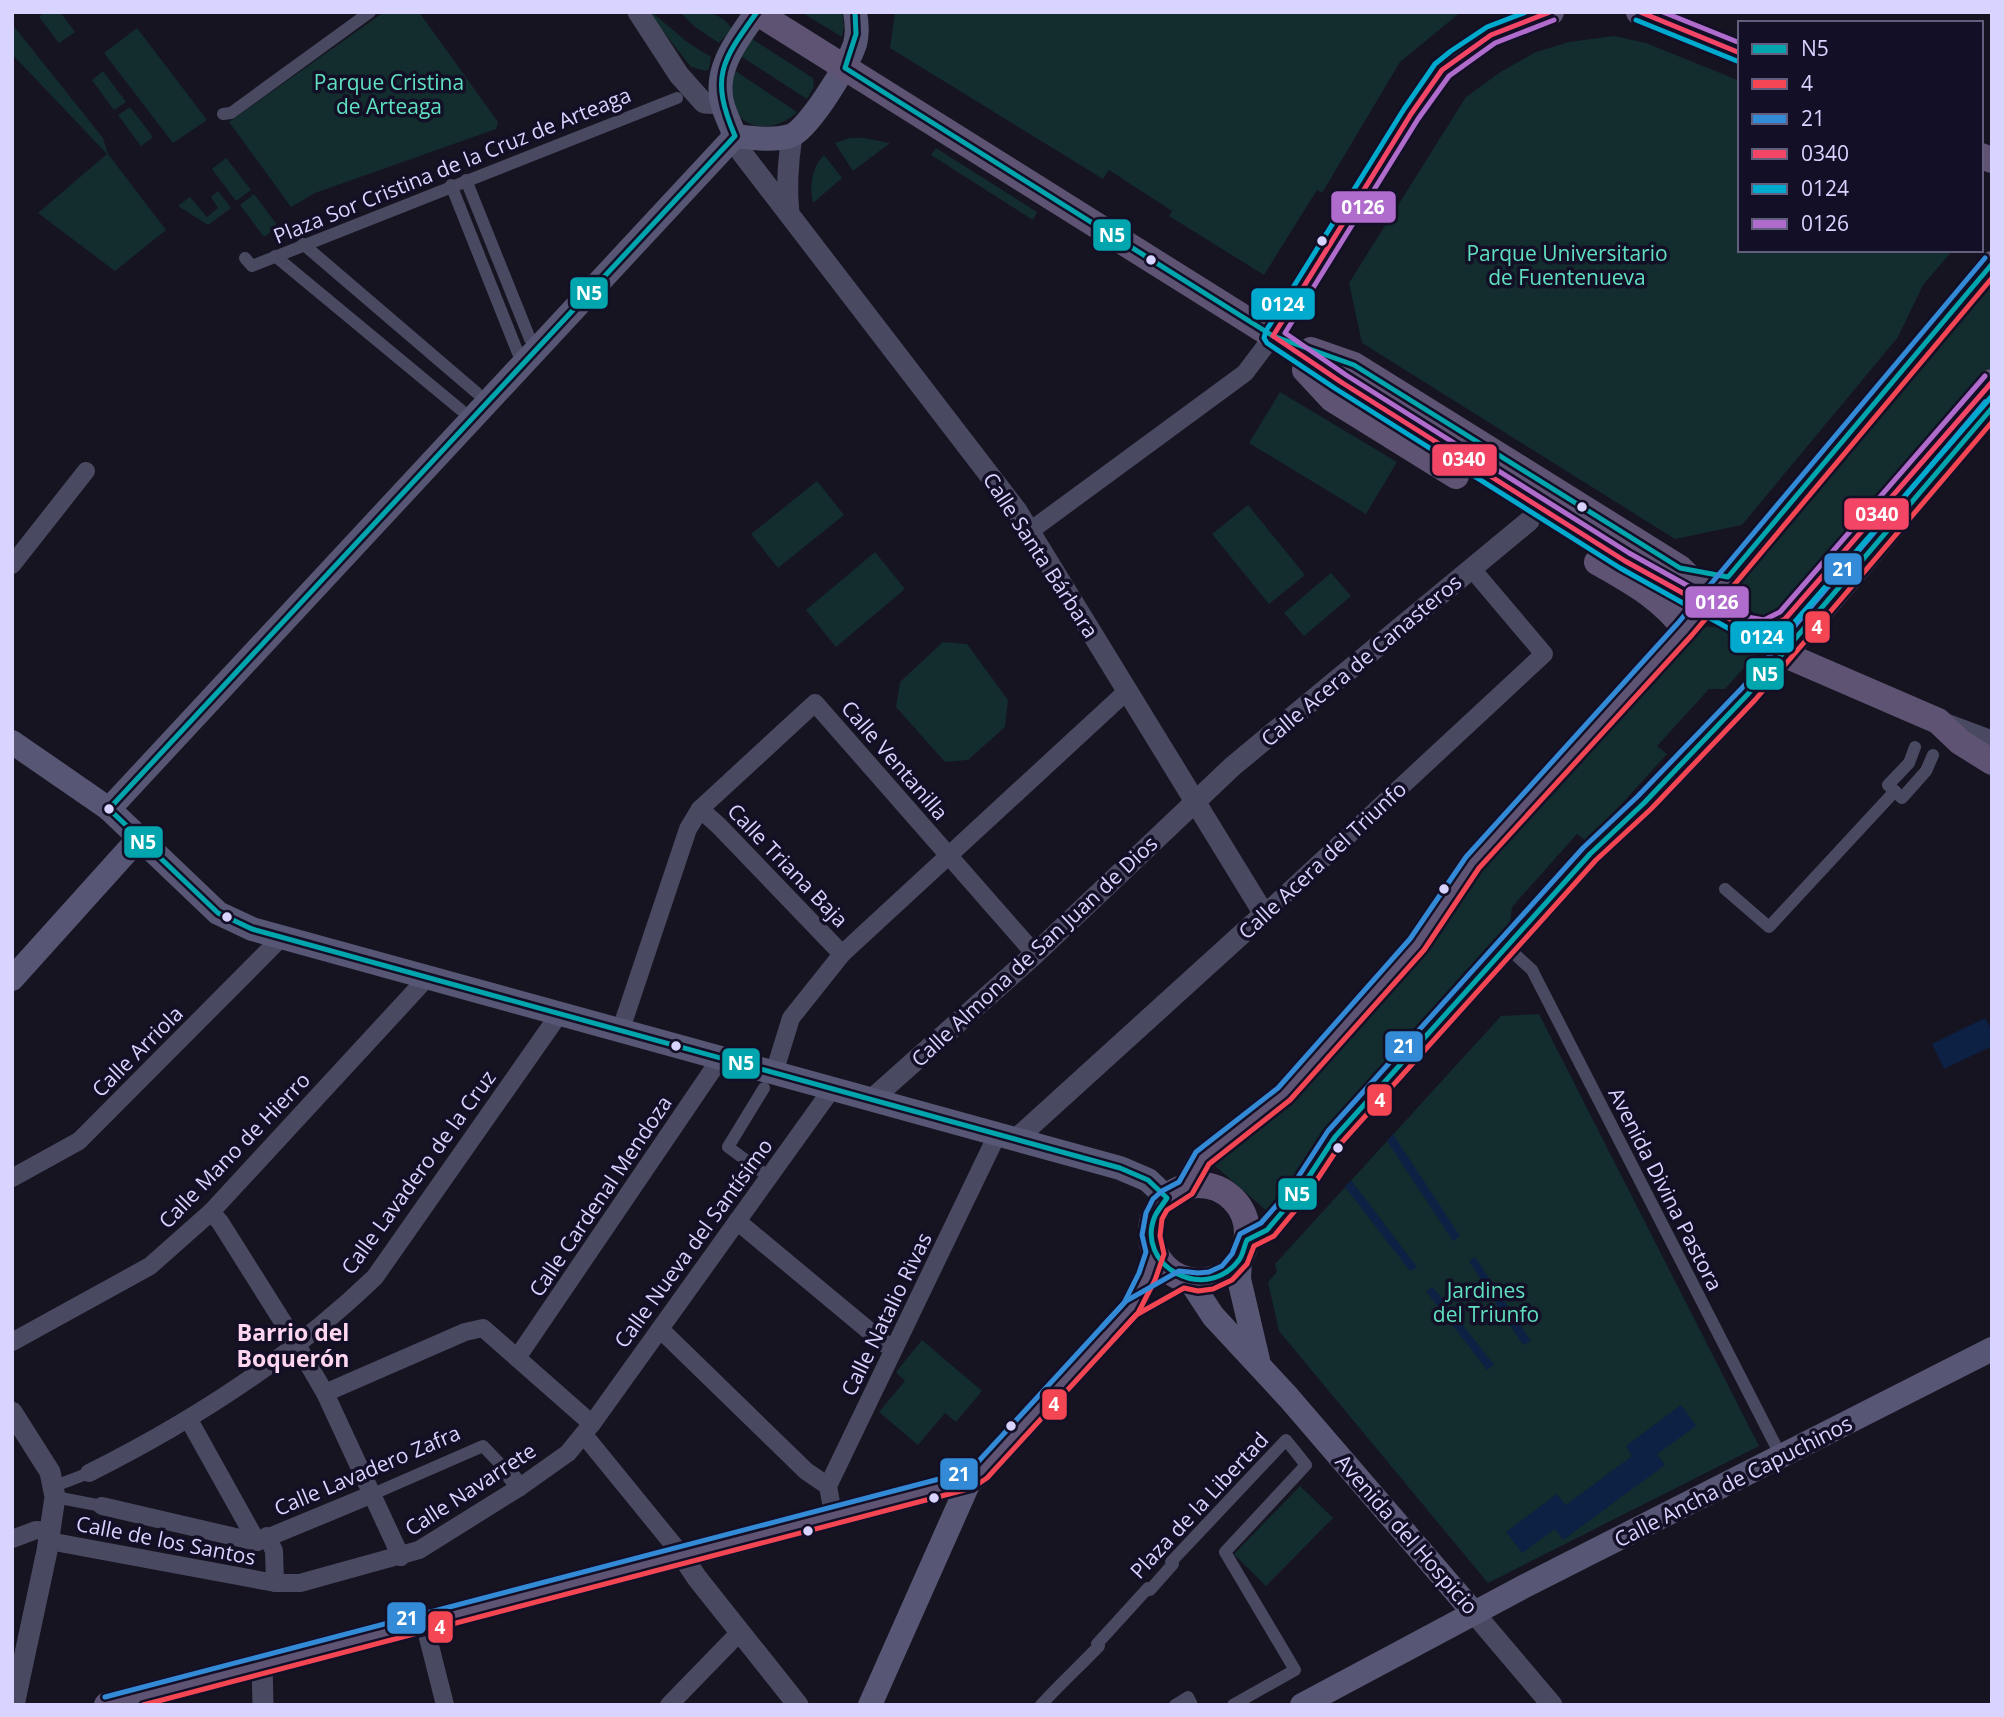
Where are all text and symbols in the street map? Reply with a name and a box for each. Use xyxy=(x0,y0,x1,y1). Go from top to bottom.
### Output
legend xyxy=(1738,21,1983,252)
text: N5 xyxy=(1801,34,1829,62)
park label: Parque Cristina de Arteaga xyxy=(314,68,464,120)
text: 4 xyxy=(1801,69,1813,97)
street label: Plaza Sor Cristina de la Cruz de Arteaga xyxy=(269,80,635,250)
text: 21 xyxy=(1801,104,1825,132)
text: 0340 xyxy=(1801,139,1849,167)
text: 0124 xyxy=(1801,174,1849,202)
line badge: 0126 xyxy=(1330,190,1397,224)
text: 0126 xyxy=(1341,194,1385,220)
text: 0126 xyxy=(1801,209,1849,237)
line badge: N5 xyxy=(1092,218,1132,252)
text: N5 xyxy=(1099,222,1125,248)
unlabelled marker xyxy=(1315,234,1329,248)
park label: Parque Universitario de Fuentenueva xyxy=(1466,239,1668,291)
unlabelled marker xyxy=(1144,253,1158,267)
line badge: N5 xyxy=(569,276,609,310)
text: N5 xyxy=(576,280,602,306)
line badge: 0124 xyxy=(1250,287,1316,321)
text: 0124 xyxy=(1261,291,1305,317)
line badge: 0340 xyxy=(1431,443,1498,477)
text: 0340 xyxy=(1442,446,1486,472)
street label: Calle Santa Bárbara xyxy=(977,467,1105,643)
line badge: 0340 xyxy=(1843,497,1910,531)
unlabelled marker xyxy=(1575,500,1589,514)
text: 0340 xyxy=(1855,501,1899,527)
line badge: 21 xyxy=(1823,552,1863,586)
text: 21 xyxy=(1832,556,1854,582)
street label: Calle Acera de Canasteros xyxy=(1255,568,1467,752)
line badge: 0126 xyxy=(1684,585,1750,619)
text: 0126 xyxy=(1695,589,1739,615)
line badge: 4 xyxy=(1804,610,1831,644)
text: 4 xyxy=(1812,614,1823,640)
line badge: 0124 xyxy=(1729,620,1795,654)
text: 0124 xyxy=(1740,624,1784,650)
line badge: N5 xyxy=(1745,657,1785,691)
text: N5 xyxy=(1752,661,1778,687)
street label: Calle Ventanilla xyxy=(835,694,955,826)
street label: Calle Acera del Triunfo xyxy=(1232,775,1412,945)
street label: Calle Triana Baja xyxy=(722,797,854,933)
unlabelled marker xyxy=(102,802,116,816)
line badge: N5 xyxy=(123,825,164,859)
text: N5 xyxy=(130,829,156,855)
street label: Calle Almona de San Juan de Dios xyxy=(905,829,1163,1073)
unlabelled marker xyxy=(1437,882,1451,896)
unlabelled marker xyxy=(220,910,234,924)
street label: Calle Arriola xyxy=(85,999,189,1103)
line badge: 21 xyxy=(1384,1030,1424,1063)
text: 21 xyxy=(1393,1033,1415,1059)
unlabelled marker xyxy=(669,1039,683,1053)
line badge: N5 xyxy=(721,1047,761,1080)
text: N5 xyxy=(728,1050,754,1076)
street label: Calle Lavadero de la Cruz xyxy=(334,1064,502,1280)
street label: Calle Mano de Hierro xyxy=(152,1066,316,1234)
line badge: 4 xyxy=(1366,1083,1393,1117)
street label: Avenida Divina Pastora xyxy=(1603,1083,1729,1295)
text: 4 xyxy=(1375,1087,1386,1113)
street label: Calle Cardenal Mendoza xyxy=(522,1090,678,1302)
street label: Calle Nueva del Santísimo xyxy=(607,1133,779,1353)
unlabelled marker xyxy=(1331,1141,1345,1155)
line badge: N5 xyxy=(1277,1177,1318,1211)
text: N5 xyxy=(1284,1181,1310,1207)
street label: Calle Natalio Rivas xyxy=(834,1228,938,1400)
park label: Jardines del Triunfo xyxy=(1433,1276,1539,1328)
district label: Barrio del Boquerón xyxy=(237,1316,349,1374)
line badge: 4 xyxy=(1041,1388,1068,1421)
text: 4 xyxy=(1049,1391,1060,1417)
street label: Calle Ancha de Capuchinos xyxy=(1609,1409,1857,1553)
street label: Calle Lavadero Zafra xyxy=(270,1418,464,1522)
unlabelled marker xyxy=(1004,1419,1018,1433)
street label: Plaza de la Libertad xyxy=(1124,1426,1274,1584)
street label: Calle Navarrete xyxy=(399,1436,541,1542)
street label: Avenida del Hospicio xyxy=(1330,1448,1484,1620)
line badge: 21 xyxy=(939,1457,979,1491)
text: 21 xyxy=(948,1461,970,1487)
unlabelled marker xyxy=(927,1491,941,1505)
street label: Calle de los Santos xyxy=(74,1509,258,1571)
unlabelled marker xyxy=(801,1524,815,1538)
line badge: 21 xyxy=(386,1601,427,1635)
text: 21 xyxy=(396,1605,418,1631)
line badge: 4 xyxy=(427,1610,454,1644)
text: 4 xyxy=(435,1614,446,1640)

